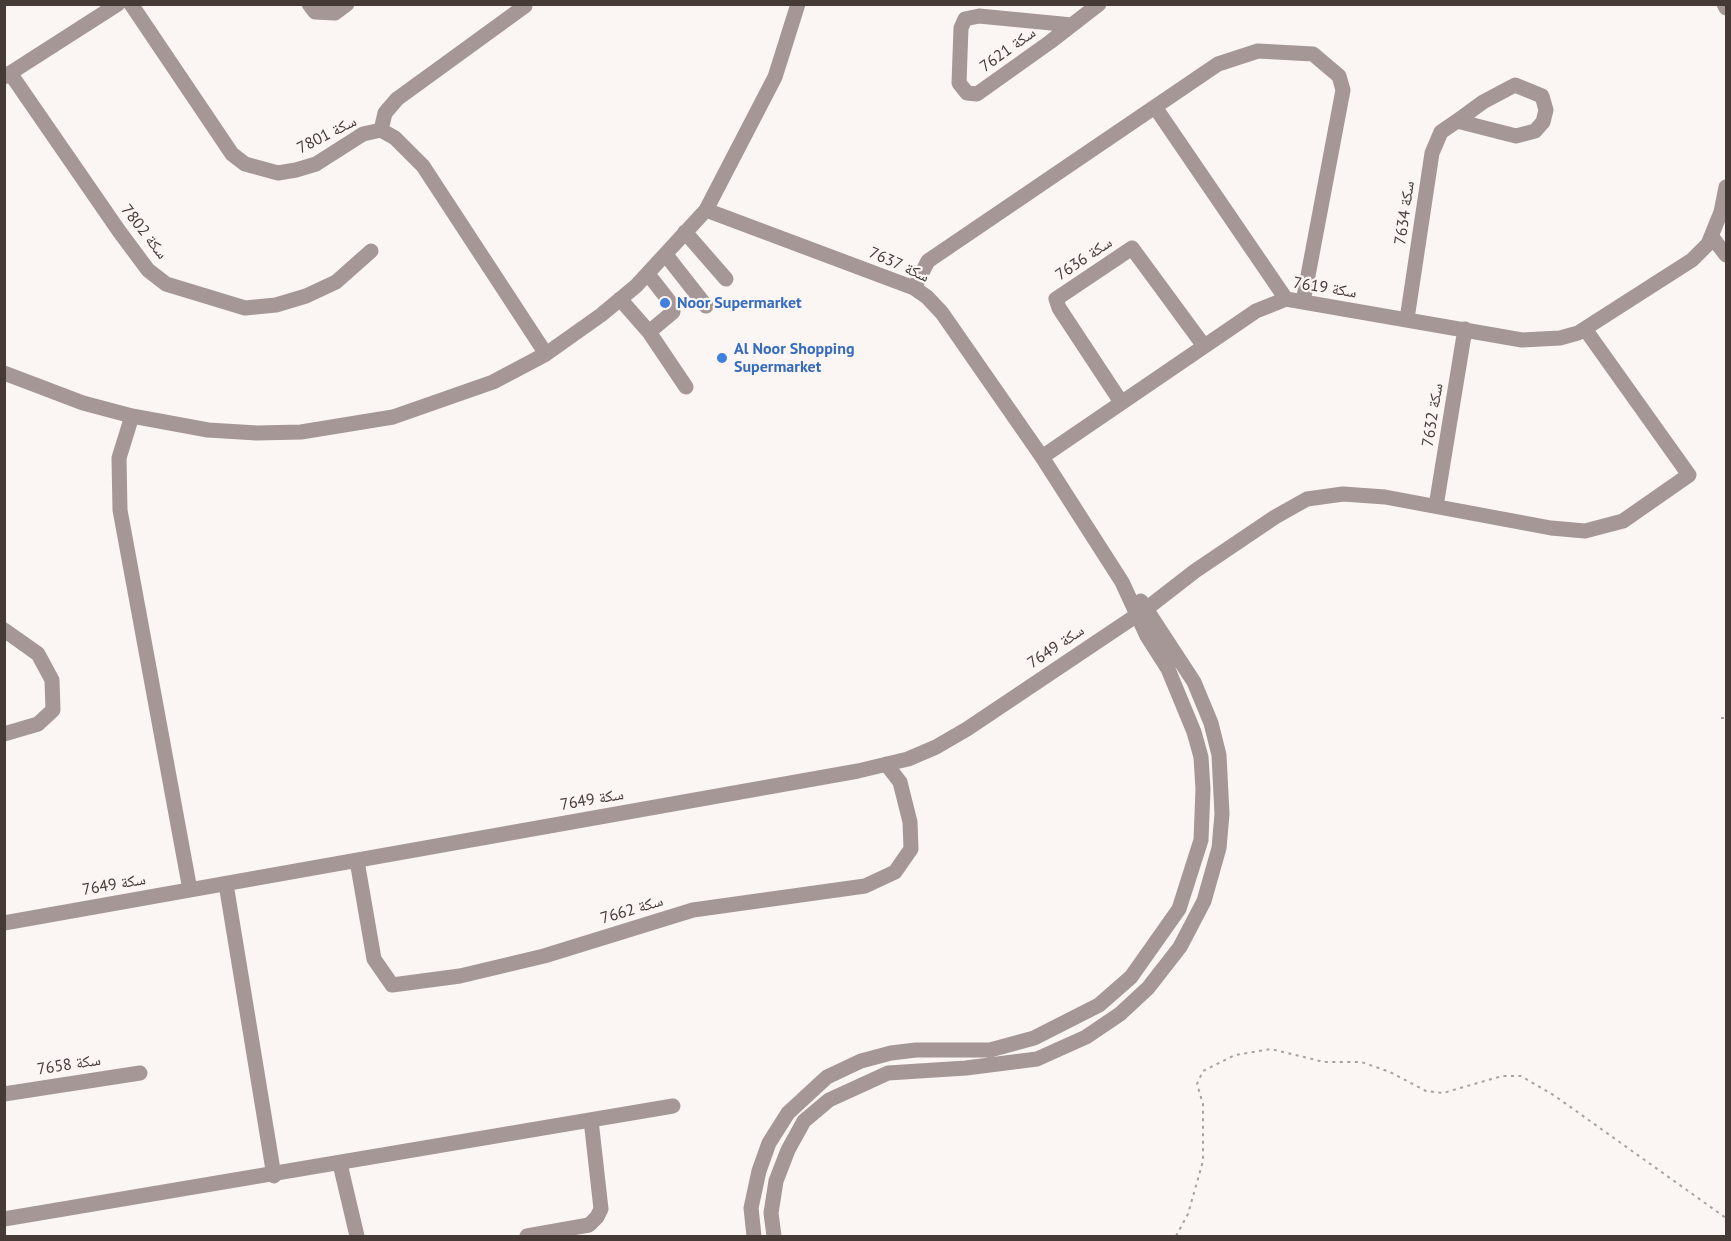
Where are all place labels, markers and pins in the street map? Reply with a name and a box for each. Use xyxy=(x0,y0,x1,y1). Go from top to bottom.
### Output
place label: Noor Supermarket xyxy=(677,293,802,313)
marker: Noor Supermarket xyxy=(658,296,672,310)
place label: Al Noor Shopping Supermarket xyxy=(734,339,854,377)
marker: Al Noor Shopping Supermarket xyxy=(715,351,729,365)

